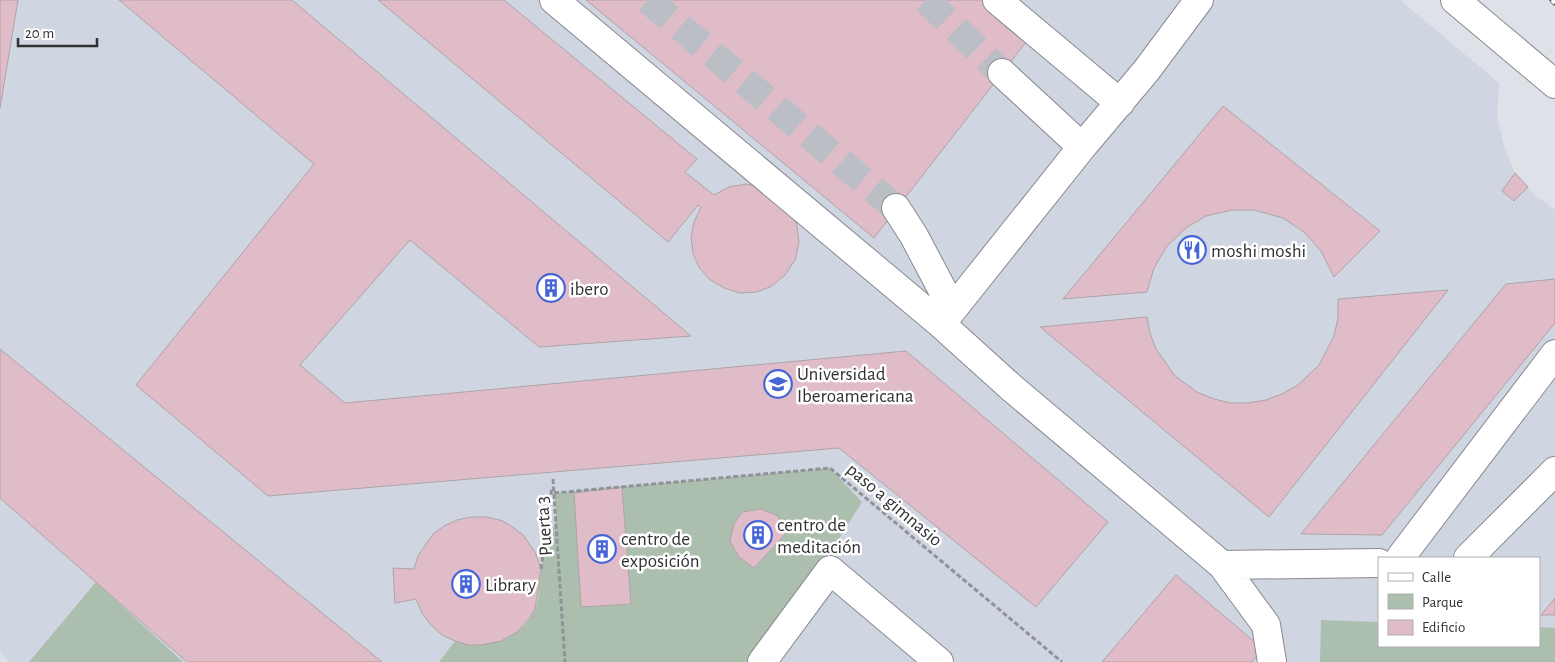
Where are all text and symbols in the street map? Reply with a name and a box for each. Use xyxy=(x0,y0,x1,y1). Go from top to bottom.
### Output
scale bar xyxy=(18,15,96,47)
text: 20 m xyxy=(25,26,54,41)
restaurant icon: moshi moshi xyxy=(1177,235,1207,265)
place label: moshi moshi xyxy=(1211,242,1306,261)
building icon: ibero xyxy=(536,273,566,303)
place label: ibero xyxy=(570,280,609,299)
place label: Universidad Iberoamericana xyxy=(797,365,914,406)
school or university icon: Universidad Iberoamericana xyxy=(763,369,793,399)
street label: paso a gimnasio xyxy=(843,460,945,550)
street label: Puerta 3 xyxy=(533,495,556,556)
place label: centro de meditación xyxy=(777,516,861,557)
building icon: centro de meditación xyxy=(743,520,773,550)
place label: centro de exposición xyxy=(621,530,700,571)
building icon: centro de exposición xyxy=(587,534,617,564)
legend xyxy=(1378,557,1540,647)
building icon: Library xyxy=(451,569,481,599)
text: Calle xyxy=(1422,570,1451,585)
place label: Library xyxy=(485,576,536,595)
text: Parque xyxy=(1422,595,1463,610)
text: Edificio xyxy=(1422,620,1465,635)

